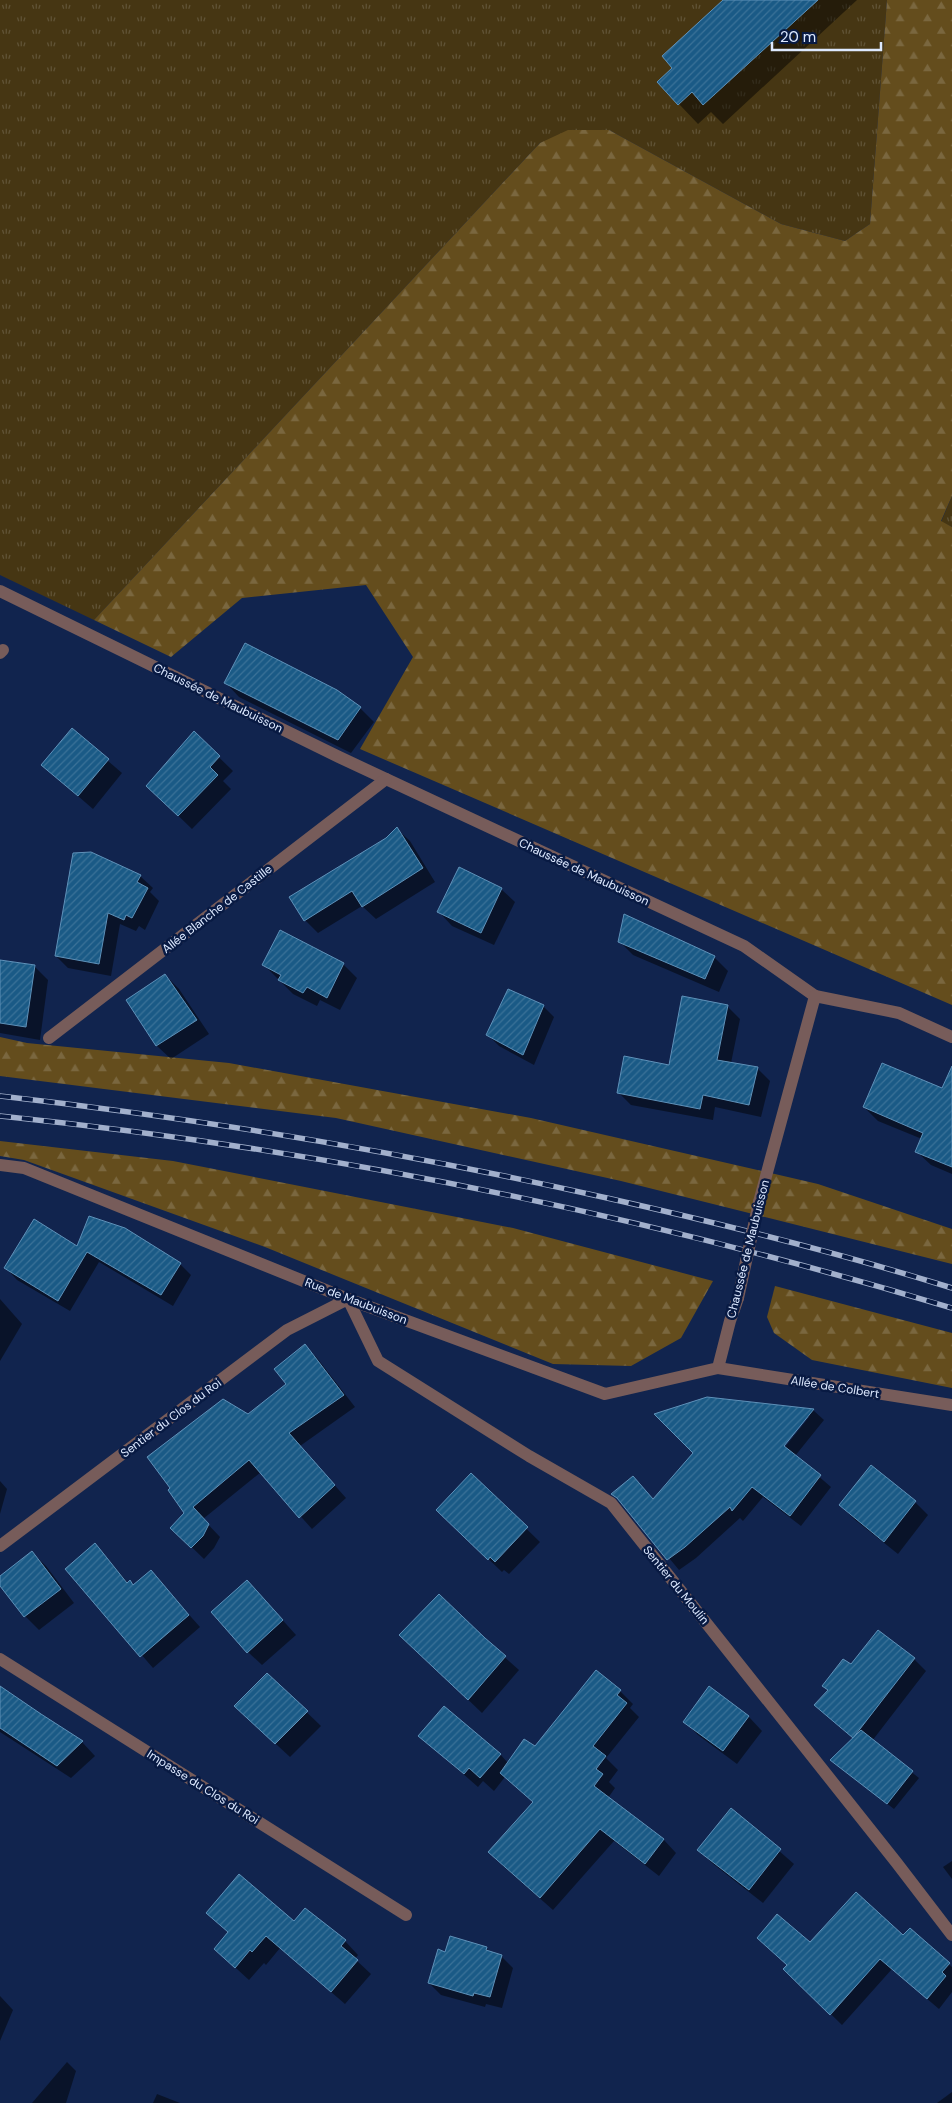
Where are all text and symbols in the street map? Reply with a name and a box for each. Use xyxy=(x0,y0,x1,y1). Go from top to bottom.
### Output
scale bar xyxy=(772,20,881,52)
text: 20 m xyxy=(780,27,816,47)
street label: Chaussée de Maubuisson xyxy=(151,660,285,736)
street label: Chaussée de Maubuisson xyxy=(516,835,652,909)
street label: Allée Blanche de Castille xyxy=(159,861,275,957)
street label: Chaussée de Maubuisson xyxy=(723,1178,773,1320)
street label: Rue de Maubuisson xyxy=(303,1274,410,1328)
street label: Allée de Colbert xyxy=(790,1372,881,1402)
street label: Sentier du Clos du Roi xyxy=(117,1375,225,1461)
street label: Sentier du Moulin xyxy=(639,1542,713,1628)
street label: Impasse du Clos du Roi xyxy=(144,1746,262,1828)

